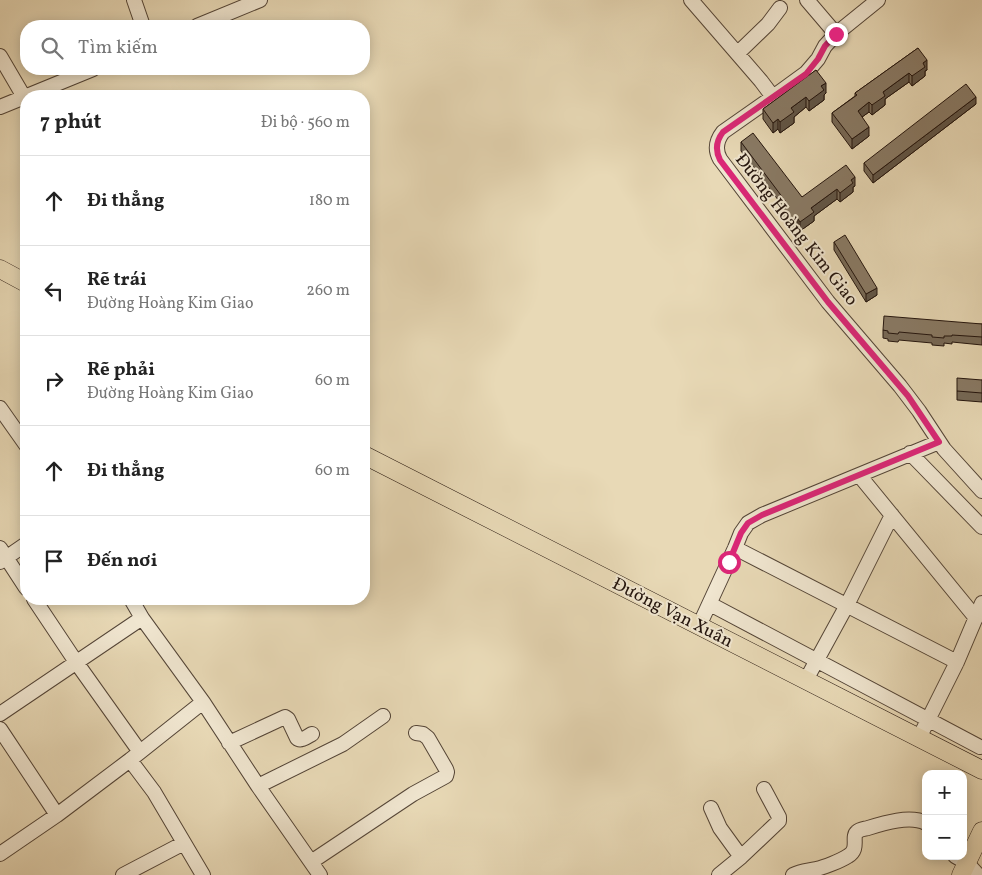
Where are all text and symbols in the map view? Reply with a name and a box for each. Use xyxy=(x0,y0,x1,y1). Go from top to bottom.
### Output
search box xyxy=(20,20,370,75)
route end xyxy=(825,23,848,46)
icon: search xyxy=(38,34,66,62)
text: Tìm kiếm xyxy=(78,35,158,61)
text: 7 phút xyxy=(40,108,101,137)
text: Đi bộ · 560 m xyxy=(261,112,350,134)
street label: Đường Hoàng Kim Giao xyxy=(728,148,863,311)
icon: ahead xyxy=(40,187,68,215)
text: Đi thẳng xyxy=(87,188,164,214)
text: 180 m xyxy=(309,190,350,212)
text: Rẽ trái xyxy=(87,267,147,293)
icon: left xyxy=(40,277,68,305)
text: 260 m xyxy=(306,280,350,302)
text: Đường Hoàng Kim Giao xyxy=(87,293,253,315)
text: Rẽ phải xyxy=(87,357,155,383)
icon: right xyxy=(40,367,68,395)
text: 60 m xyxy=(315,370,350,392)
text: Đường Hoàng Kim Giao xyxy=(87,383,253,405)
icon: ahead xyxy=(40,457,68,485)
text: Đi thẳng xyxy=(87,458,164,484)
text: 60 m xyxy=(315,460,350,482)
icon: arrive xyxy=(40,547,68,575)
text: Đến nơi xyxy=(87,548,157,574)
route start xyxy=(718,551,741,574)
street label: Đường Vạn Xuân xyxy=(608,572,737,655)
map controls xyxy=(922,770,967,860)
button: + xyxy=(922,770,967,815)
button: − xyxy=(922,815,967,860)

